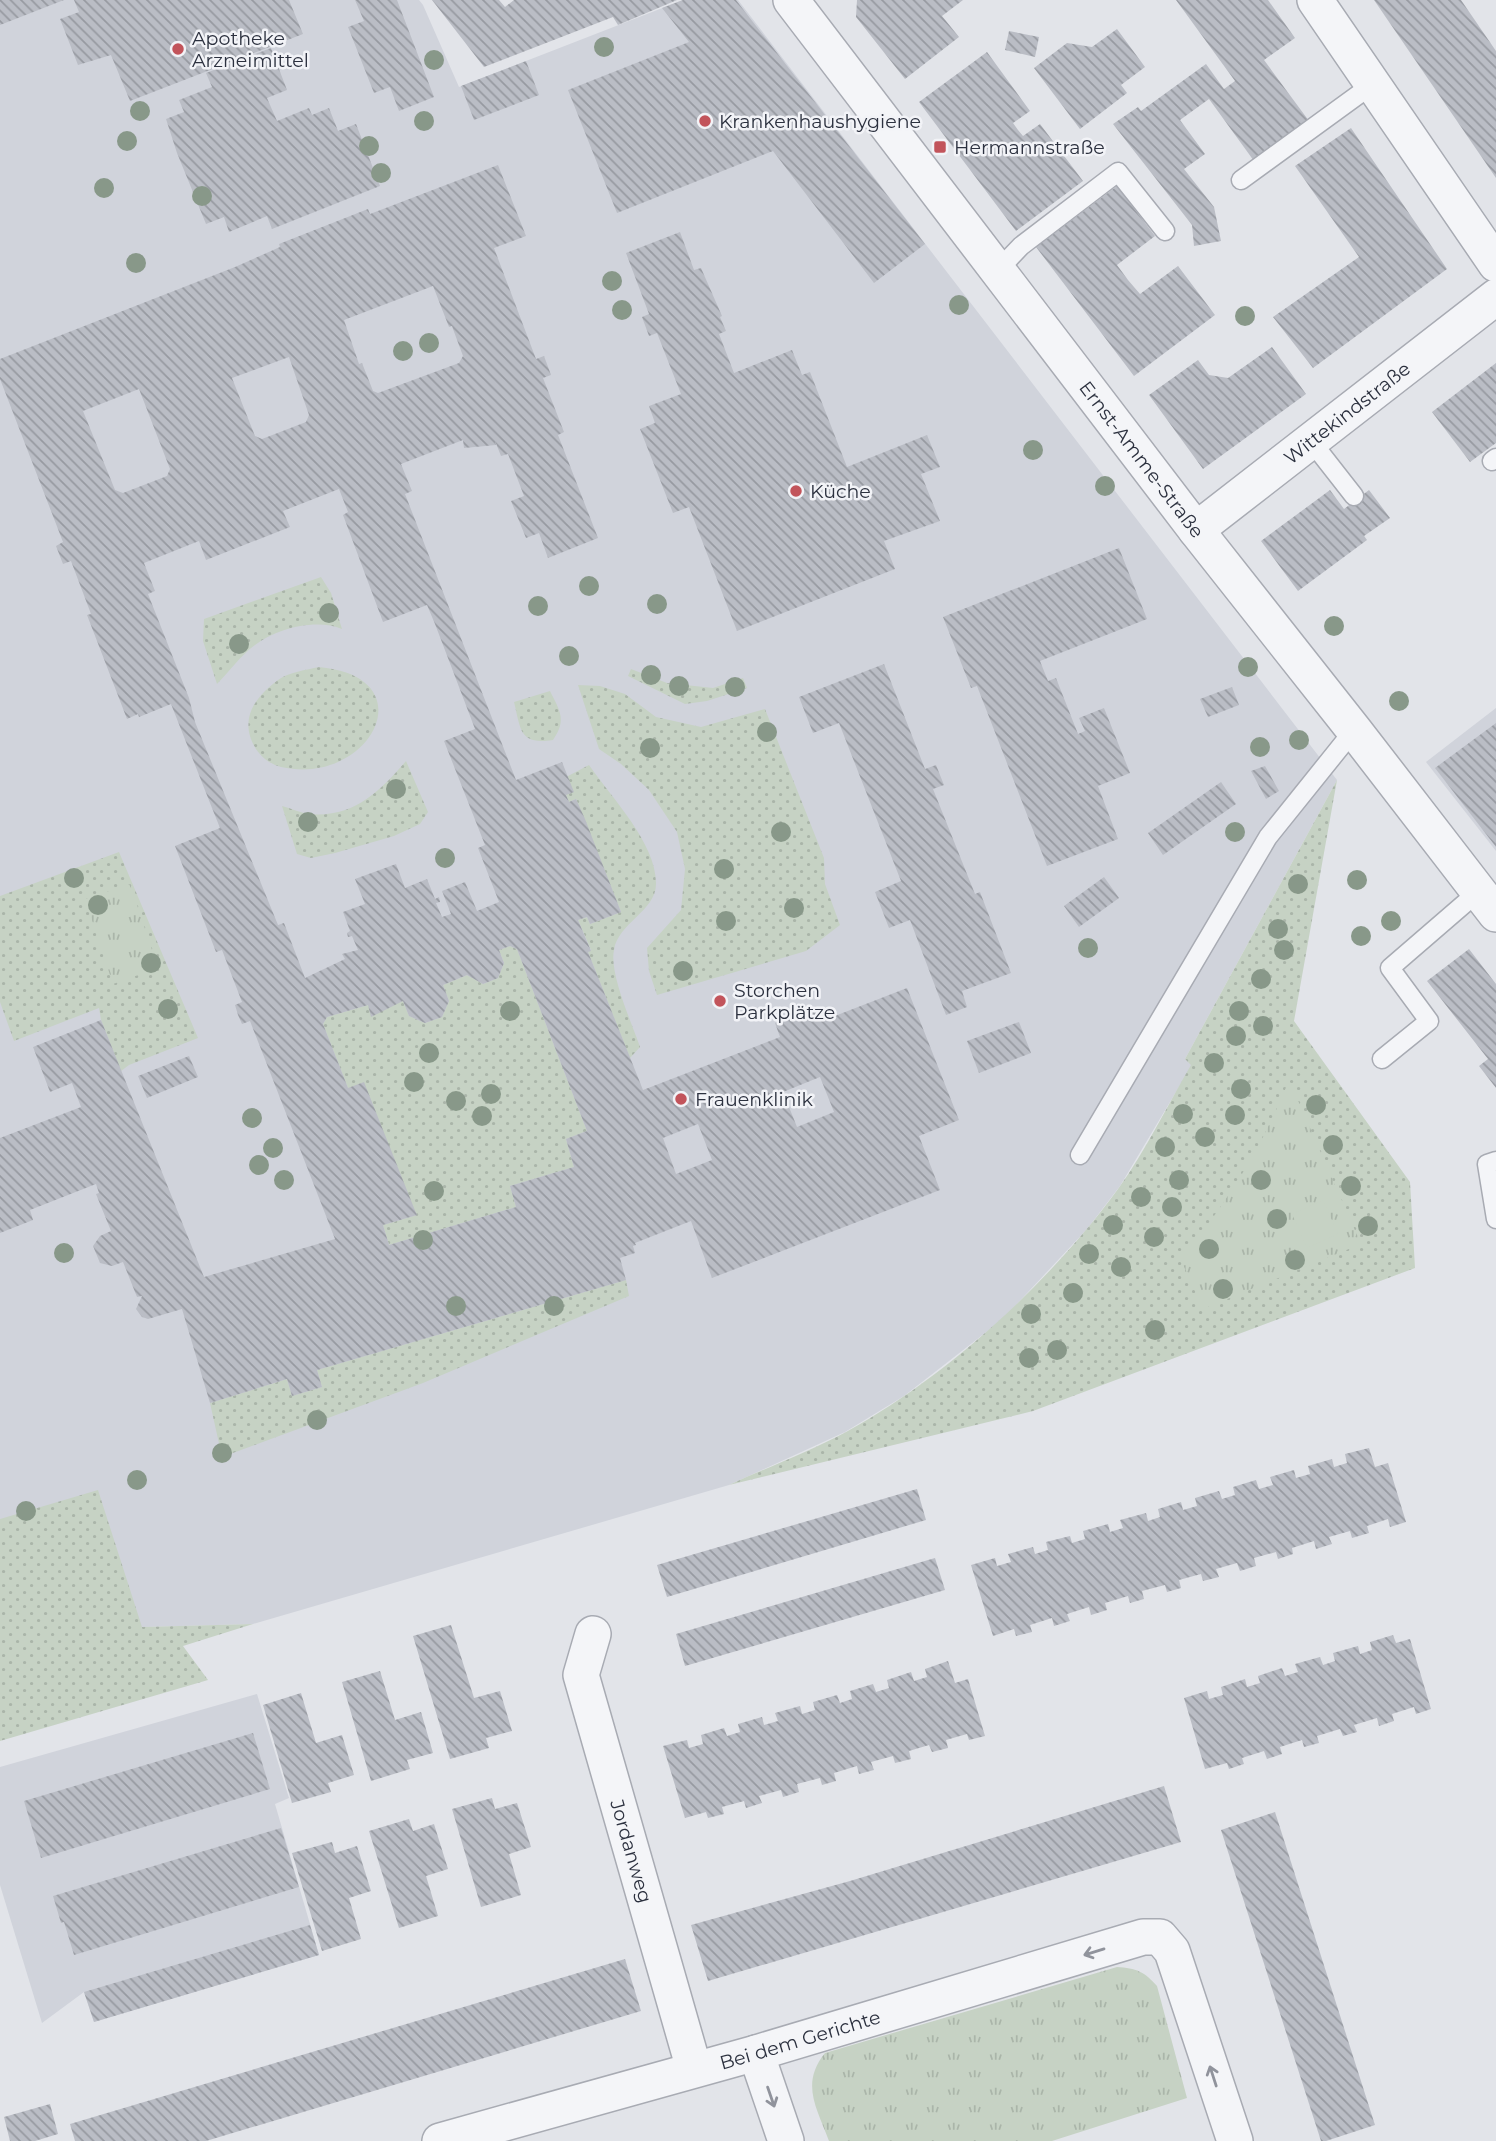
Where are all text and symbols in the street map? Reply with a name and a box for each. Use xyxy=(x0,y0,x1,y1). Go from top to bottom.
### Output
place label: Apotheke Arzneimittel xyxy=(192,27,309,72)
marker: Apotheke Arzneimittel xyxy=(170,41,186,57)
place label: Krankenhaushygiene xyxy=(719,110,921,133)
marker: Krankenhaushygiene xyxy=(697,113,713,129)
place label: Hermannstraße xyxy=(954,136,1105,159)
marker: Hermannstraße xyxy=(932,139,948,155)
street label: Wittekindstraße xyxy=(1279,357,1415,469)
street label: Ernst-Amme-Straße xyxy=(1074,377,1209,543)
place label: Küche xyxy=(810,480,871,503)
marker: Küche xyxy=(788,483,804,499)
place label: Storchen Parkplätze xyxy=(734,979,835,1024)
marker: Storchen Parkplätze xyxy=(712,993,728,1009)
place label: Frauenklinik xyxy=(695,1088,814,1111)
marker: Frauenklinik xyxy=(673,1091,689,1107)
street label: Jordanweg xyxy=(605,1796,657,1906)
one-way arrow xyxy=(1083,1946,1105,1959)
street label: Bei dem Gerichte xyxy=(717,2005,883,2075)
one-way arrow xyxy=(1206,2066,1219,2088)
one-way arrow xyxy=(766,2085,778,2107)

